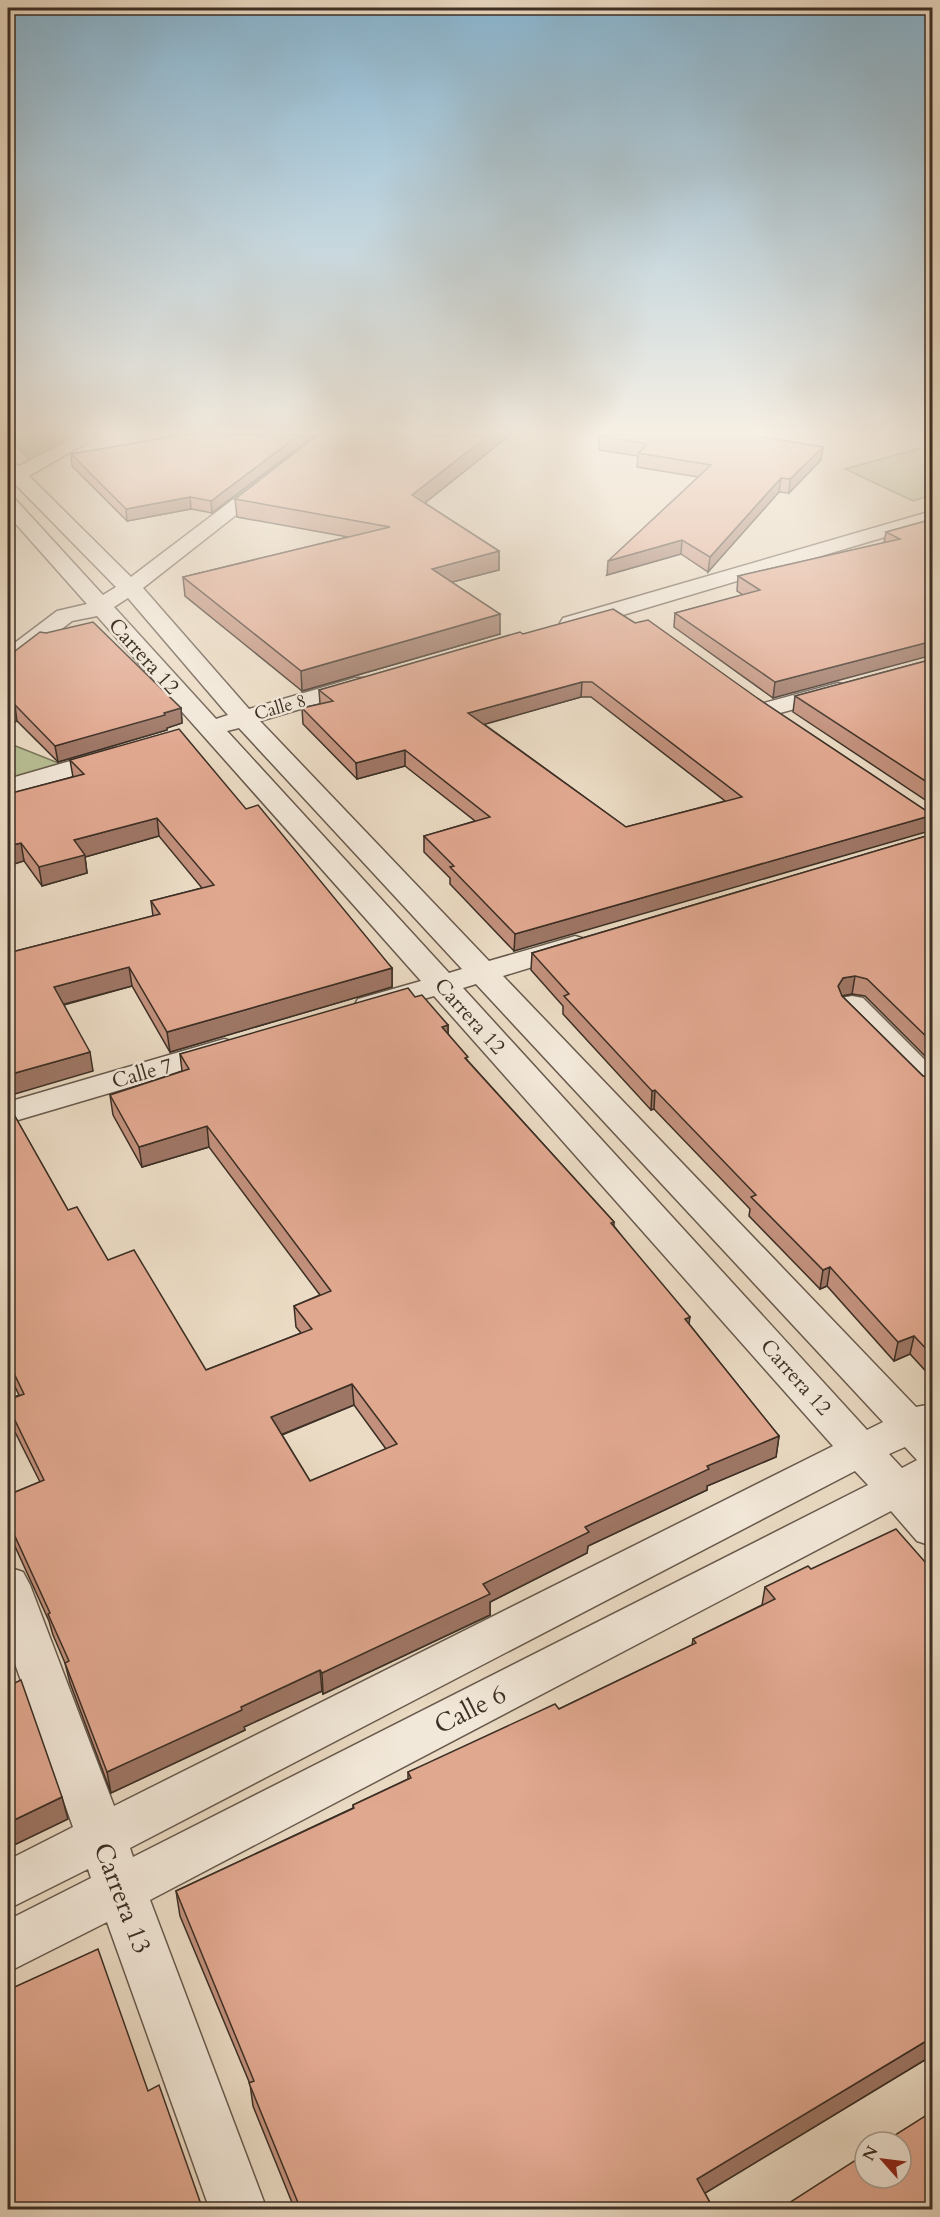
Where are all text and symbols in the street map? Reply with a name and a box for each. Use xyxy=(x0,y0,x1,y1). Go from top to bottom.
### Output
street label: Carrera 12 xyxy=(101,612,186,701)
street label: Calle 8 xyxy=(251,688,309,727)
street label: Carrera 12 xyxy=(427,972,512,1061)
street label: Calle 7 xyxy=(108,1051,176,1096)
street label: Carrera 12 xyxy=(753,1333,838,1422)
street label: Calle 6 xyxy=(428,1676,512,1742)
street label: Carrera 13 xyxy=(85,1838,160,1959)
north arrow xyxy=(853,2130,913,2190)
text: N xyxy=(858,2142,884,2165)

